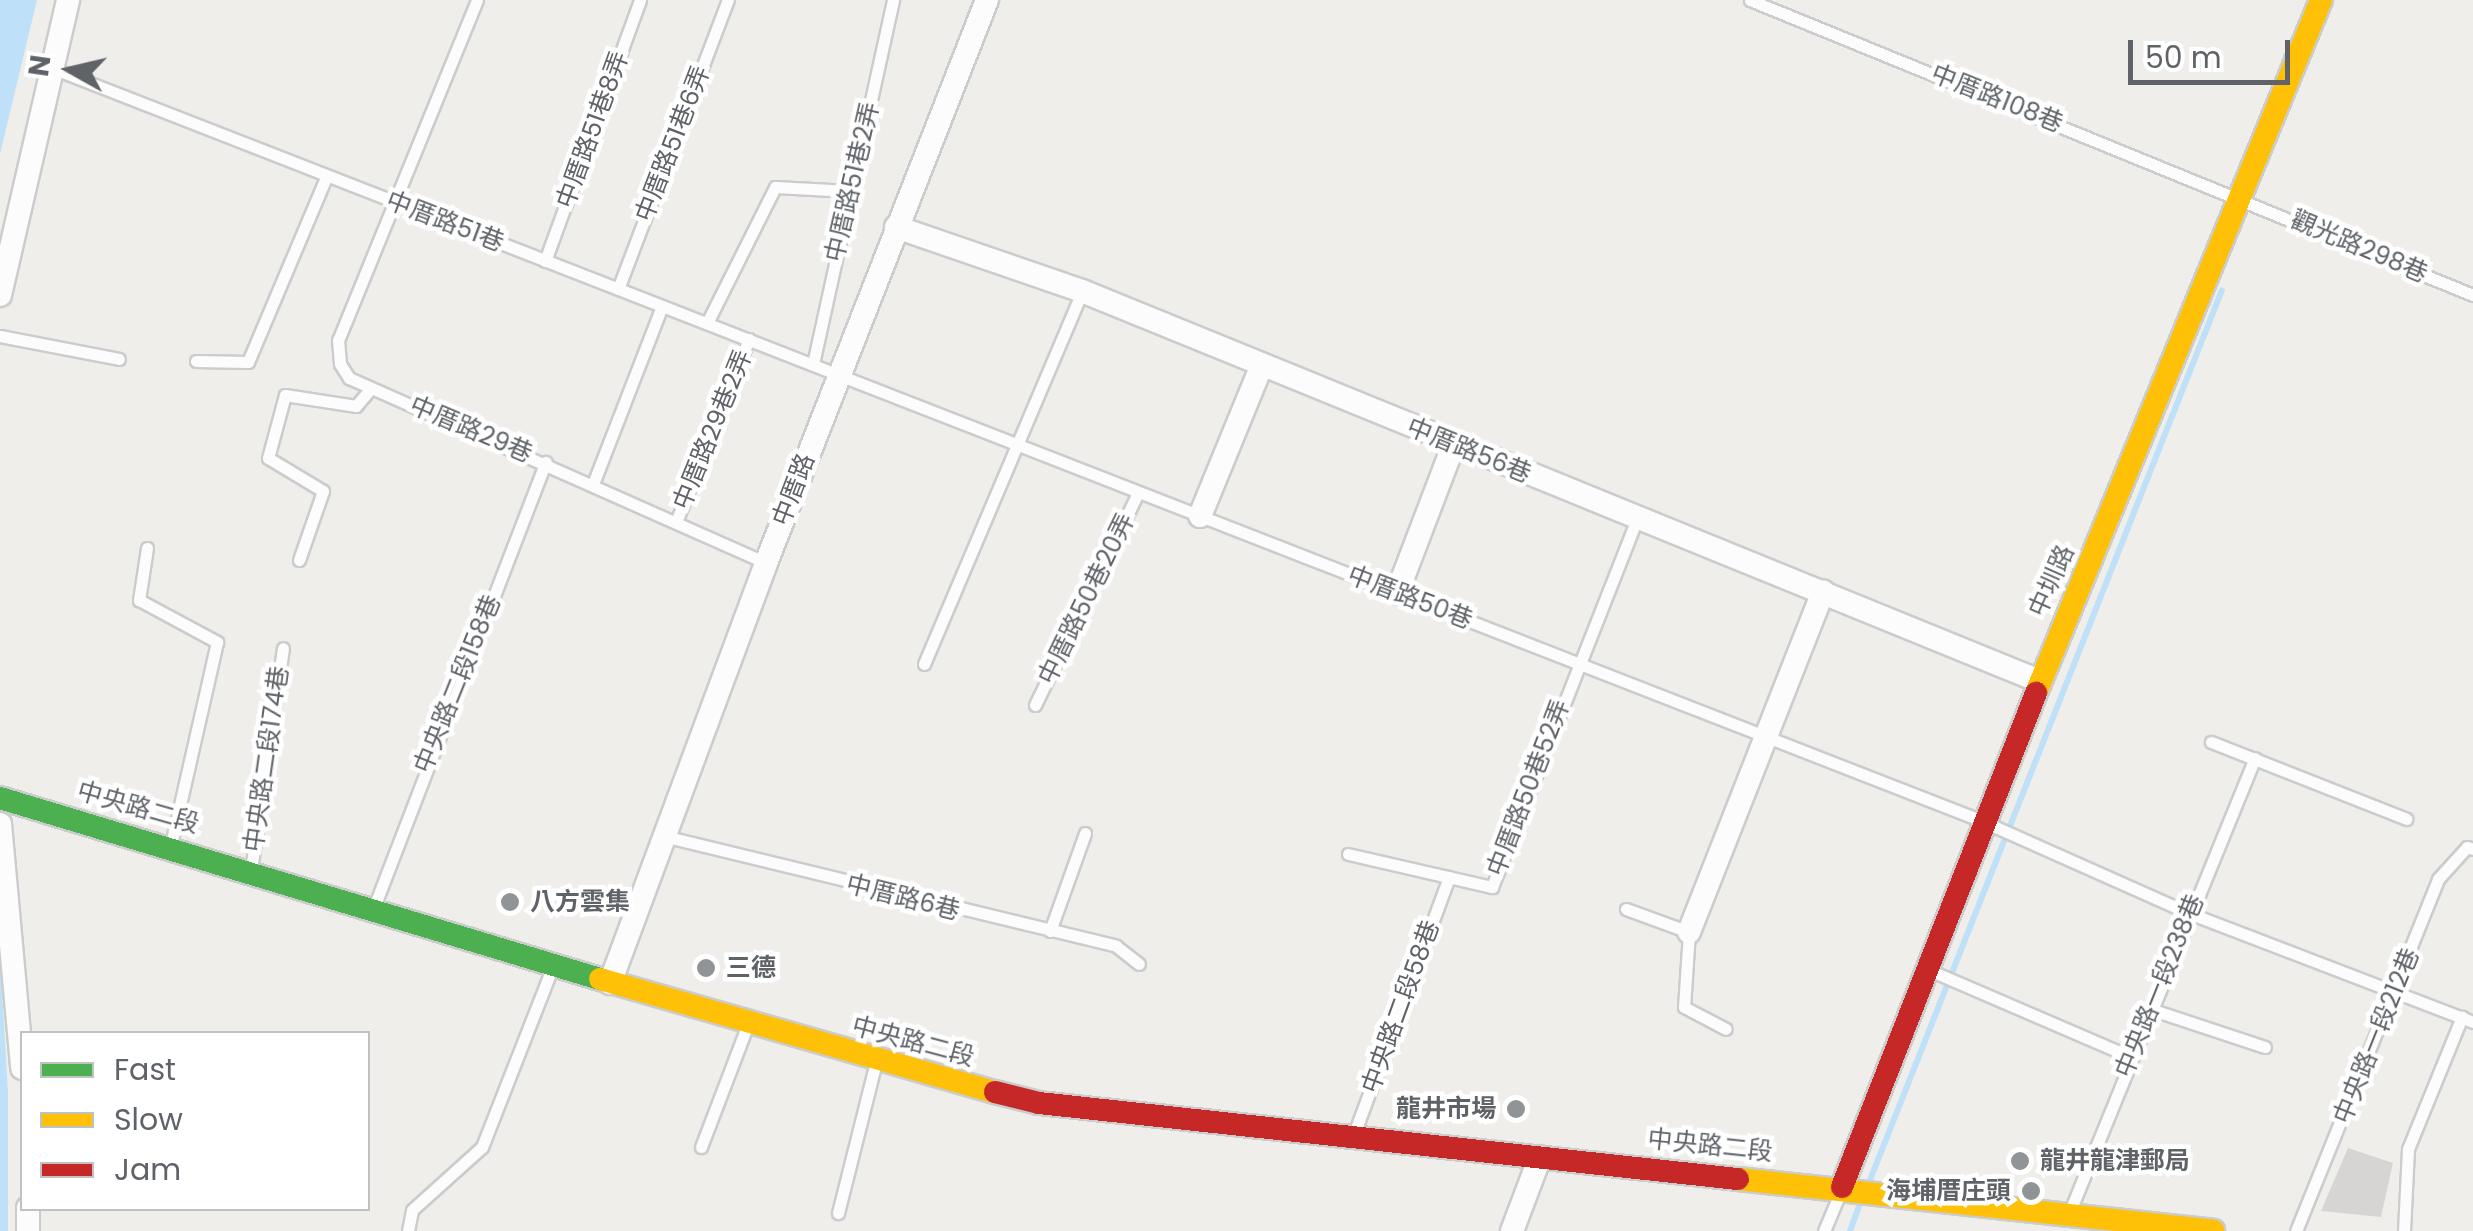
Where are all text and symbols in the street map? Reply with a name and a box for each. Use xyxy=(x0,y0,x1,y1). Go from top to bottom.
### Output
north arrow xyxy=(20,20,120,120)
scale bar xyxy=(2133,20,2296,82)
text: 50 m xyxy=(2145,36,2222,79)
street label: 中厝路51巷8弄 xyxy=(551,48,635,212)
text: N xyxy=(19,53,61,79)
street label: 中厝路108巷 xyxy=(1927,59,2067,139)
street label: 中厝路51巷6弄 xyxy=(630,62,716,226)
street label: 中厝路51巷2弄 xyxy=(820,99,886,265)
street label: 中厝路51巷 xyxy=(382,186,508,258)
street label: 觀光路298巷 xyxy=(2286,205,2432,289)
street label: 中厝路29巷2弄 xyxy=(667,346,759,514)
street label: 中厝路29巷 xyxy=(405,391,537,469)
street label: 中厝路56巷 xyxy=(1402,412,1536,490)
street label: 中厝路 xyxy=(767,450,821,530)
street label: 中厝路50巷20弄 xyxy=(1033,509,1141,689)
street label: 中圳路 xyxy=(2023,541,2081,621)
street label: 中厝路50巷 xyxy=(1343,560,1477,636)
street label: 中央路二段158巷 xyxy=(409,591,507,777)
street label: 中央路二段174巷 xyxy=(239,664,295,854)
street label: 中厝路50巷52弄 xyxy=(1482,696,1576,880)
street label: 中央路二段 xyxy=(74,776,202,840)
street label: 中厝路6巷 xyxy=(843,869,963,927)
place label: 八方雲集 xyxy=(530,887,630,917)
street label: 中央路一段238巷 xyxy=(2110,890,2210,1082)
marker: 八方雲集 xyxy=(499,891,521,913)
street label: 中央路二段58巷 xyxy=(1356,917,1446,1097)
street label: 中央路一段212巷 xyxy=(2328,944,2426,1128)
place label: 三德 xyxy=(726,953,776,983)
marker: 三德 xyxy=(695,957,717,979)
street label: 中央路二段 xyxy=(849,1011,977,1073)
legend xyxy=(20,1031,370,1211)
text: Fast xyxy=(114,1048,176,1091)
place label: 龍井市場 xyxy=(1396,1094,1496,1124)
text: Slow xyxy=(114,1098,183,1141)
marker: 龍井市場 xyxy=(1505,1098,1527,1120)
street label: 中央路二段 xyxy=(1646,1125,1774,1167)
place label: 龍井龍津郵局 xyxy=(2040,1146,2190,1176)
text: Jam xyxy=(114,1148,181,1191)
marker: 龍井龍津郵局 xyxy=(2009,1150,2031,1172)
place label: 海埔厝庄頭 xyxy=(1886,1176,2011,1206)
marker: 海埔厝庄頭 xyxy=(2020,1180,2042,1202)

